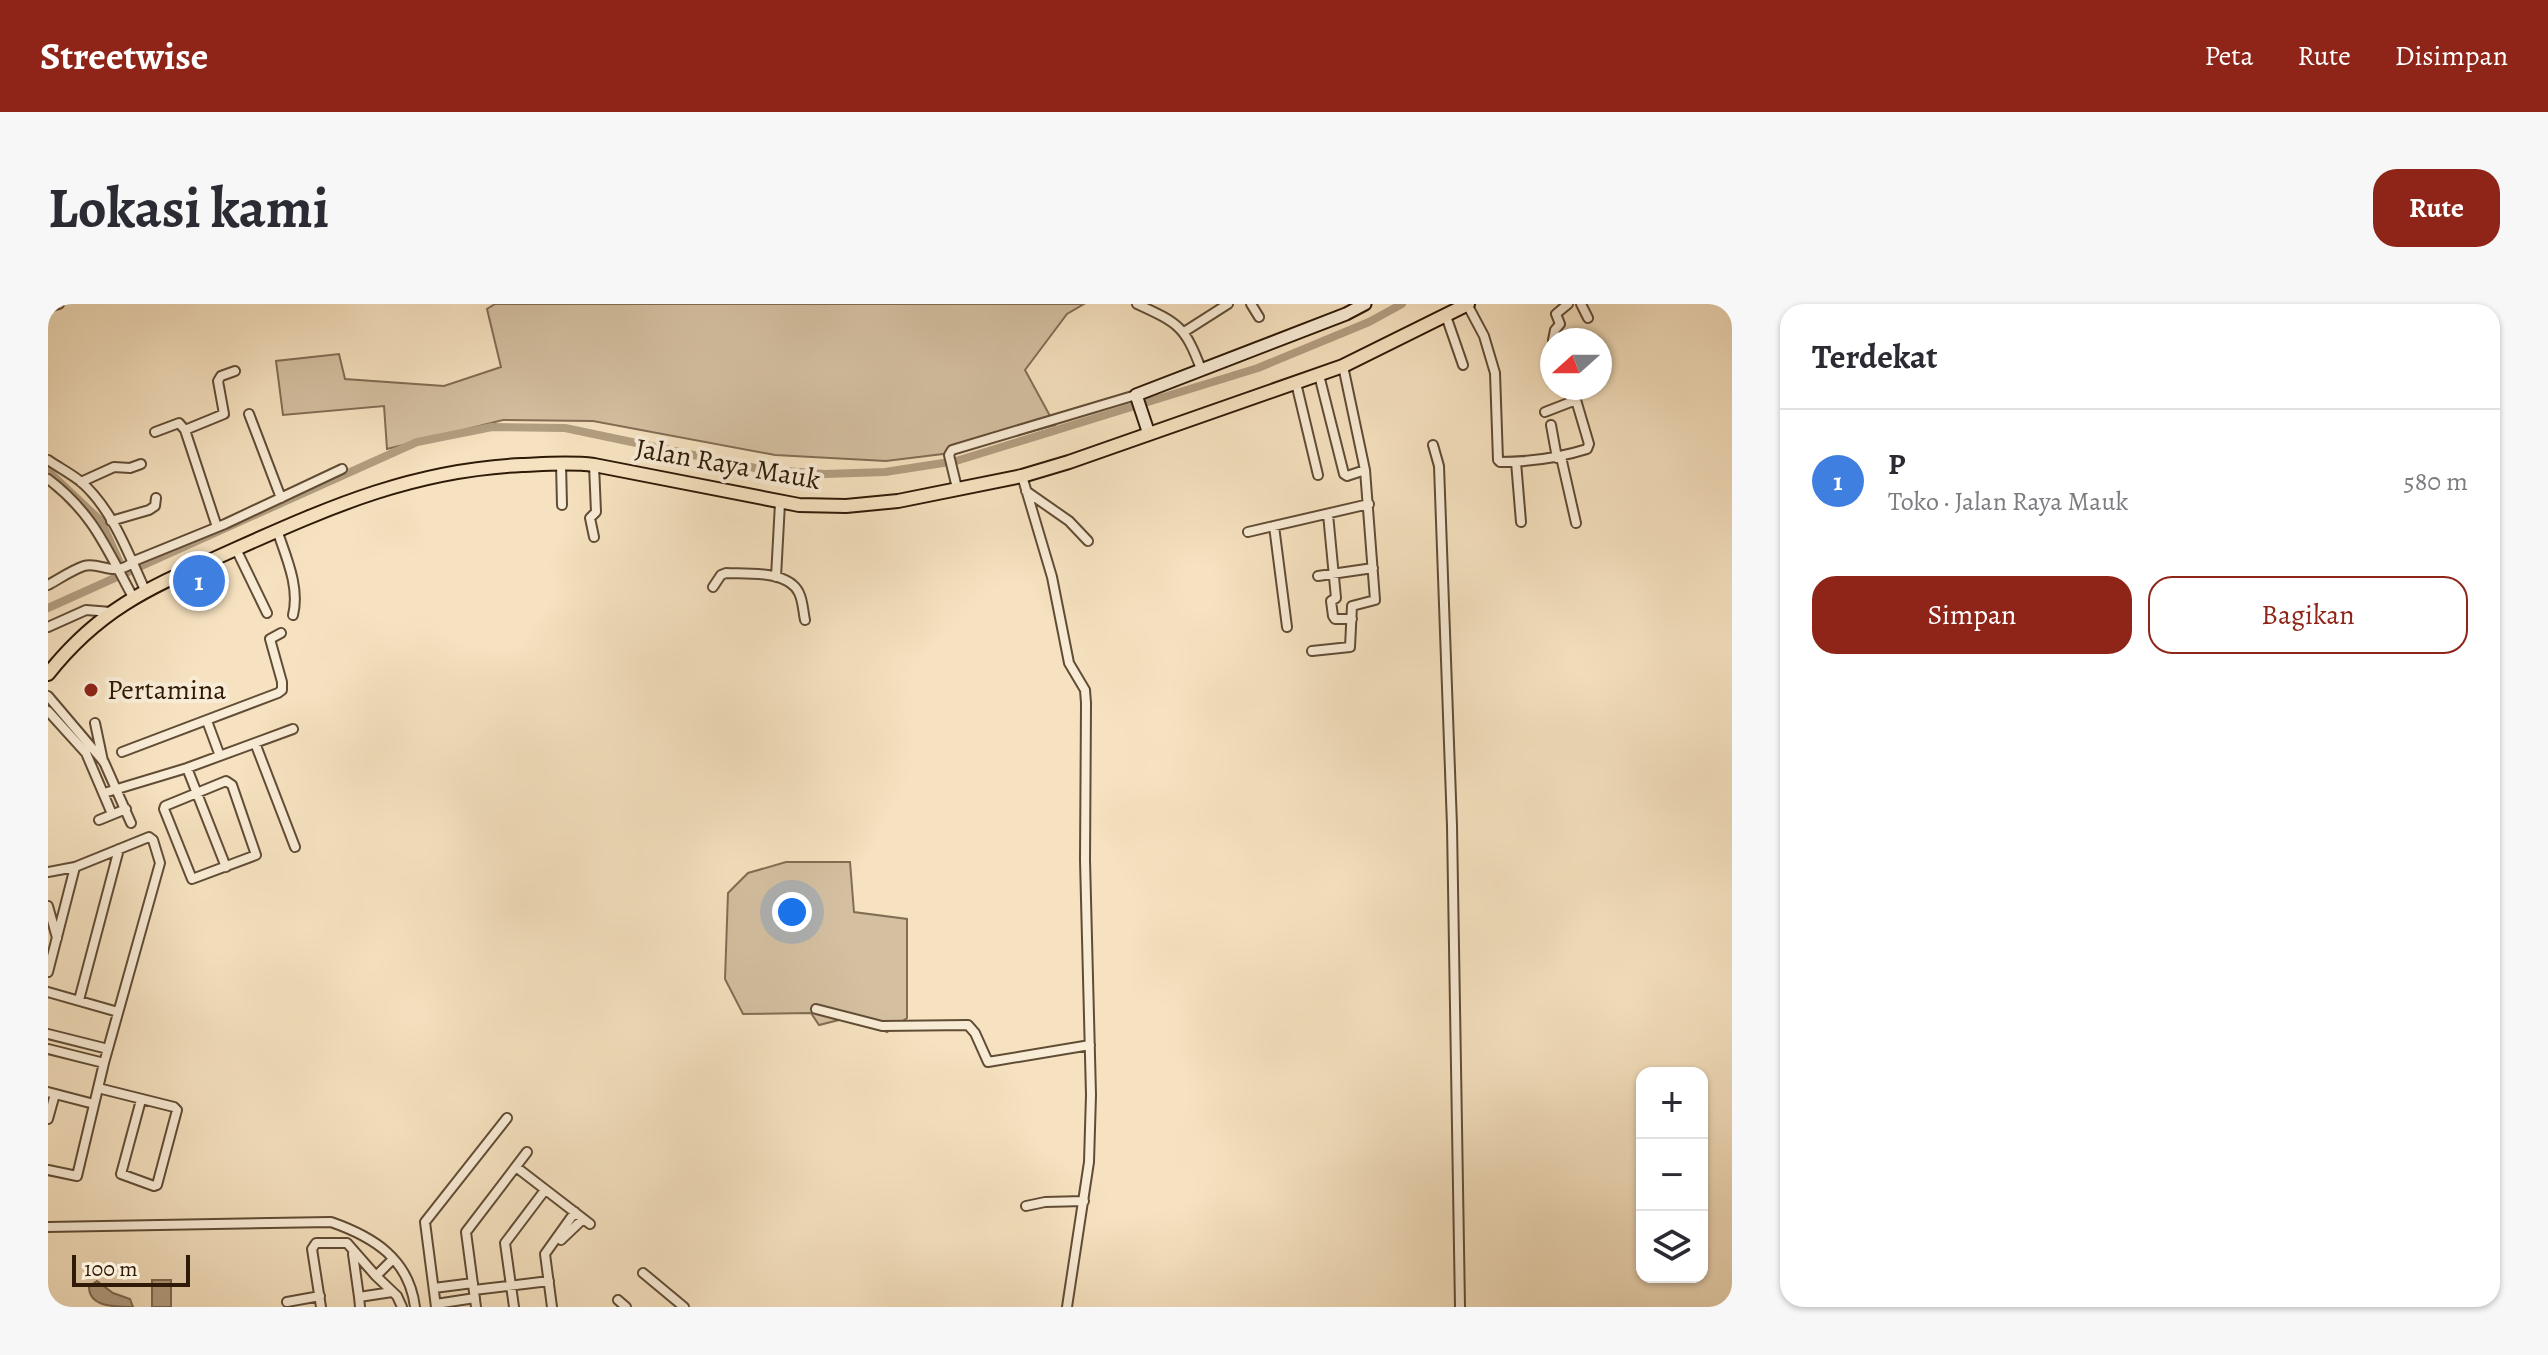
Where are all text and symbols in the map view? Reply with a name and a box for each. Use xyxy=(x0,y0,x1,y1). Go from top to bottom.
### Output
text: Streetwise xyxy=(40,30,208,82)
text: Peta xyxy=(2205,37,2254,75)
text: Rute xyxy=(2298,37,2351,75)
text: Disimpan xyxy=(2395,37,2508,75)
button: Rute xyxy=(2373,169,2500,247)
text: Lokasi kami xyxy=(48,170,329,246)
north arrow xyxy=(1540,328,1612,400)
text: Terdekat xyxy=(1812,333,1938,380)
street label: Jalan Raya Mauk xyxy=(632,429,824,499)
text: P xyxy=(1888,444,1905,484)
text: 1 xyxy=(1833,464,1843,499)
text: 580 m xyxy=(2404,464,2468,499)
text: Toko · Jalan Raya Mauk xyxy=(1888,484,2128,519)
pin: 1 xyxy=(173,551,225,611)
button: Simpan xyxy=(1812,576,2132,654)
button: Bagikan xyxy=(2148,576,2468,654)
place label: Pertamina xyxy=(107,671,226,709)
marker: Pertamina xyxy=(82,681,100,699)
your location xyxy=(772,892,812,932)
map controls xyxy=(1636,1067,1708,1283)
button: + xyxy=(1636,1067,1708,1139)
button: − xyxy=(1636,1139,1708,1211)
button: layers xyxy=(1636,1211,1708,1283)
scale bar xyxy=(72,1251,190,1287)
text: 100 m xyxy=(84,1254,138,1284)

